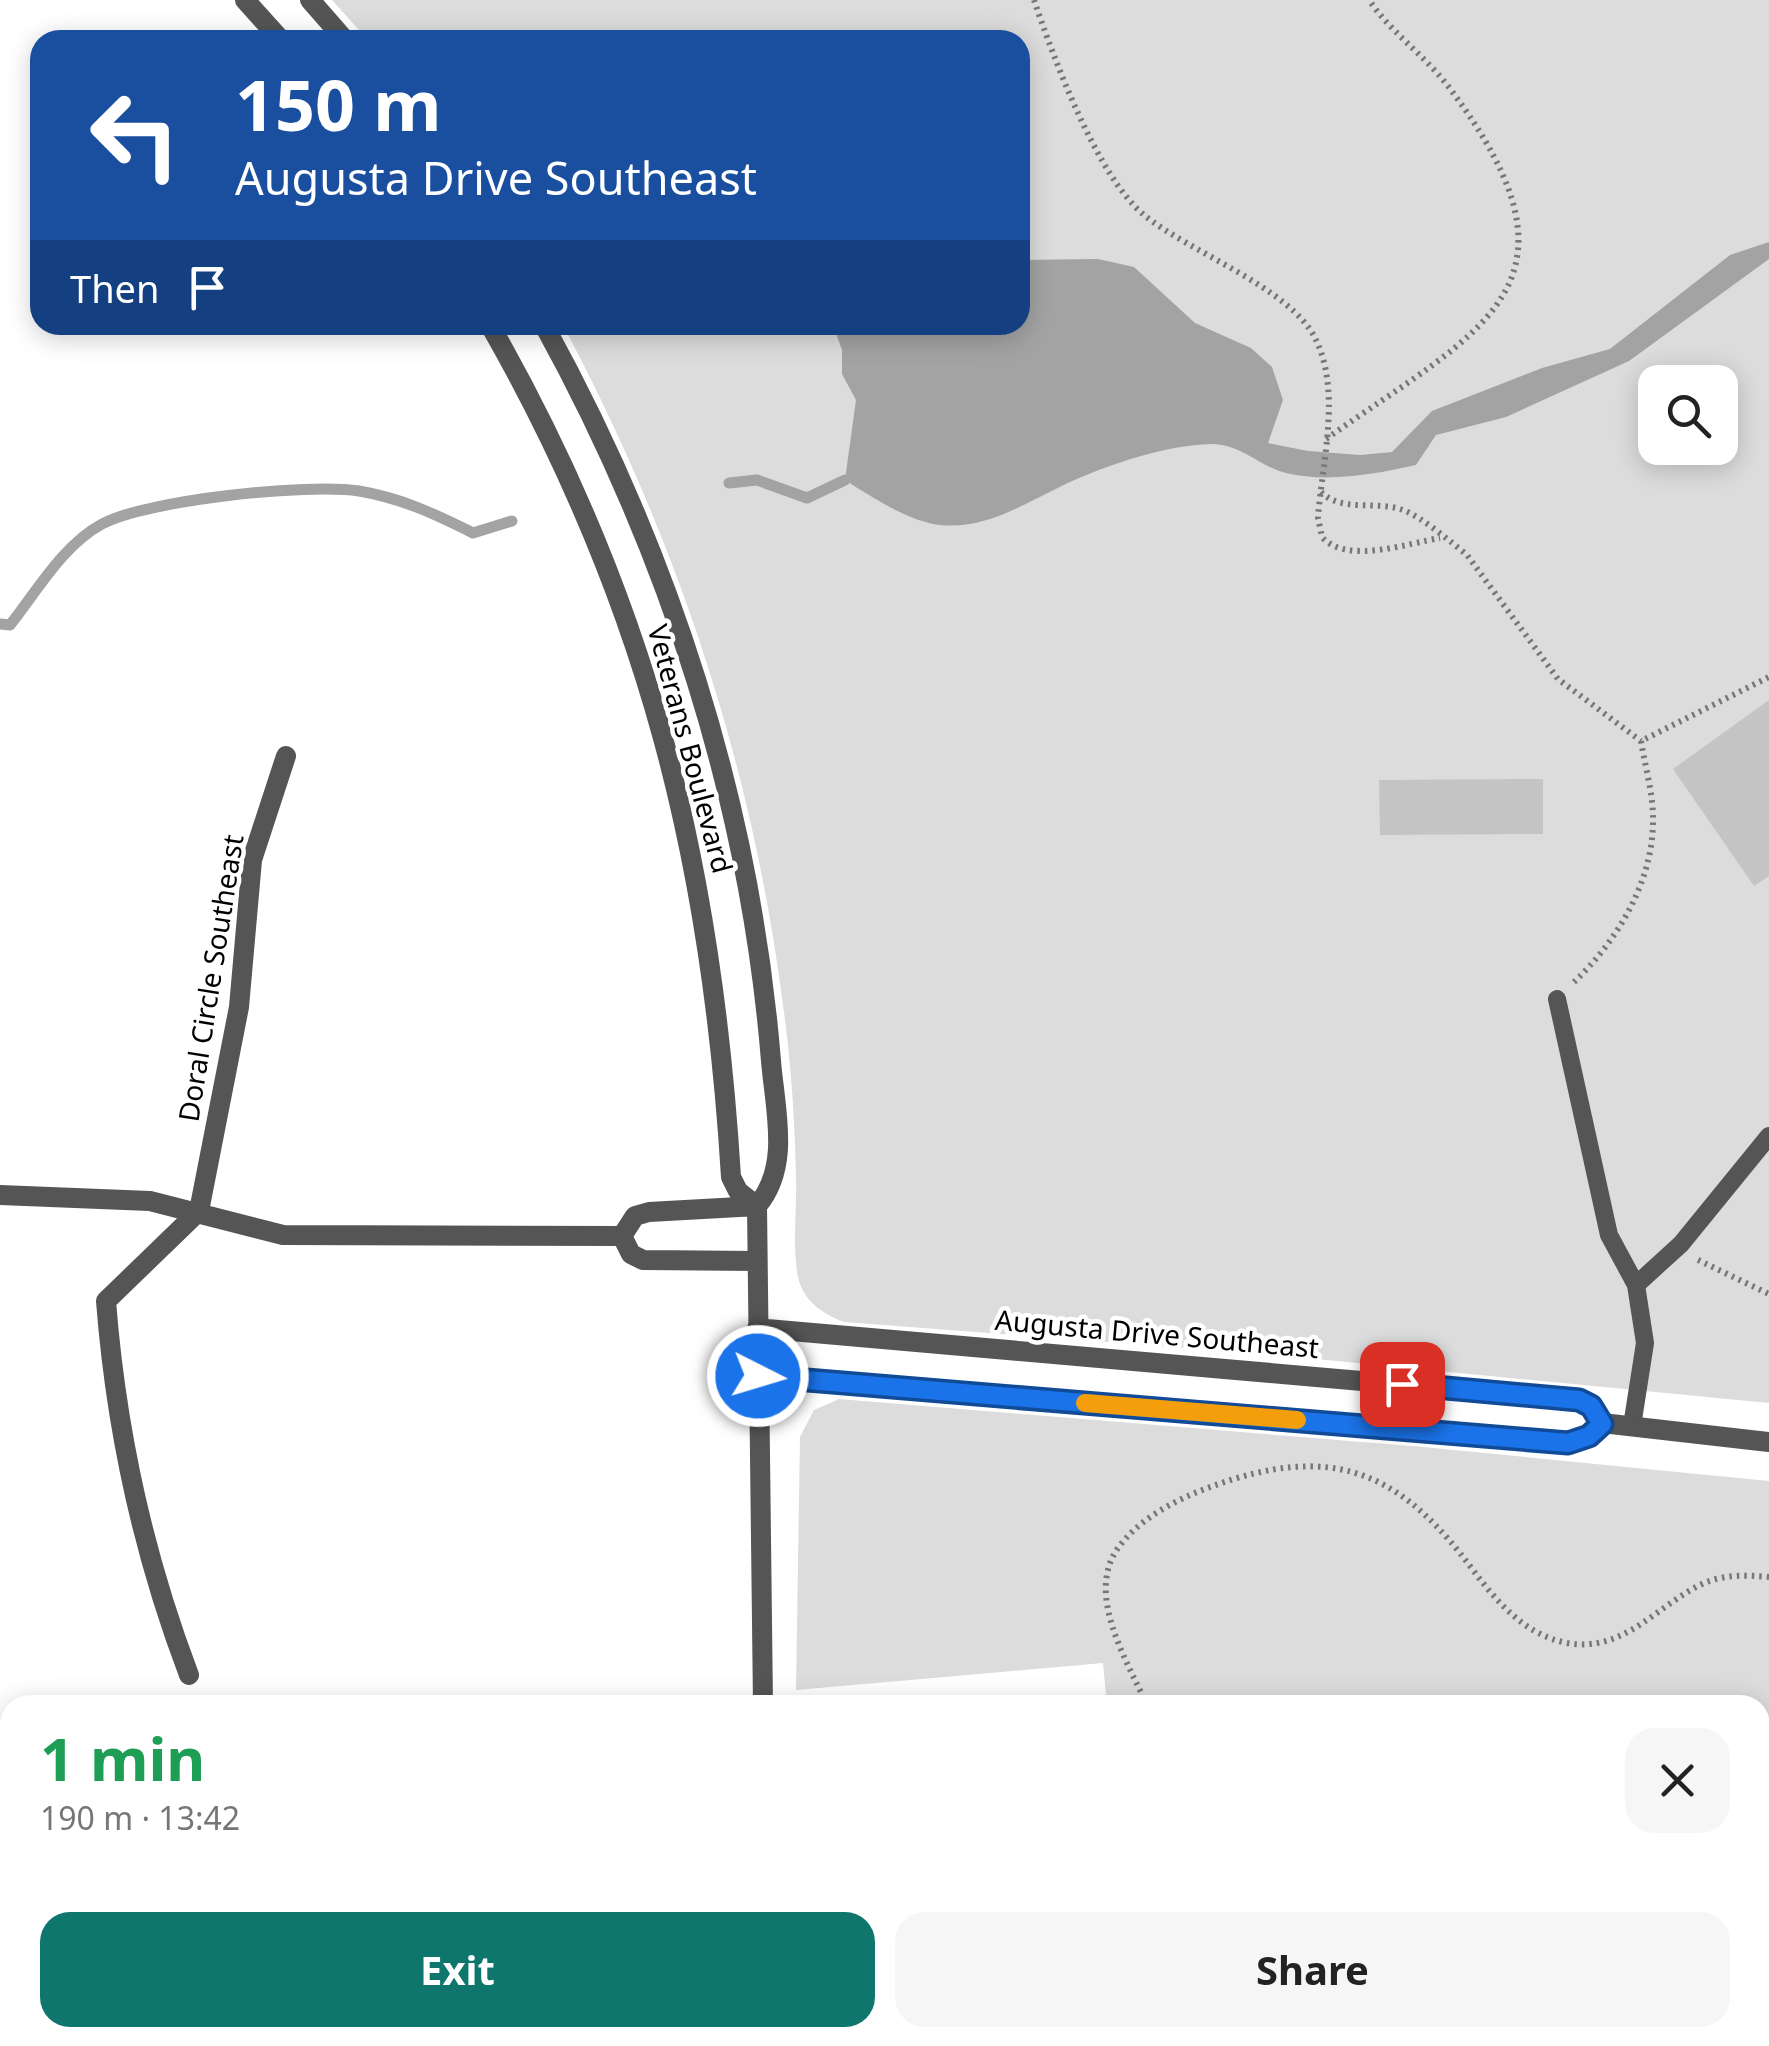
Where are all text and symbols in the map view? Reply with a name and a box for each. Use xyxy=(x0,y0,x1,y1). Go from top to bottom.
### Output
text: 150 m xyxy=(235,56,442,152)
icon: left xyxy=(70,70,200,200)
text: Augusta Drive Southeast xyxy=(235,147,757,208)
icon: arrive xyxy=(180,260,235,315)
text: Then xyxy=(70,262,160,314)
map controls xyxy=(1638,365,1738,465)
button: search xyxy=(1638,365,1738,465)
street label: Veterans Boulevard xyxy=(640,620,742,877)
street label: Doral Circle Southeast xyxy=(169,832,251,1124)
street label: Augusta Drive Southeast xyxy=(994,1300,1321,1366)
position arrow xyxy=(706,1324,810,1428)
pin xyxy=(1360,1342,1445,1427)
icon: arrive xyxy=(1375,1357,1430,1412)
text: 1 min xyxy=(40,1717,205,1799)
button: close xyxy=(1625,1728,1730,1833)
text: 190 m · 13:42 xyxy=(40,1796,240,1839)
button: Exit xyxy=(40,1912,875,2027)
button: Share xyxy=(895,1912,1730,2027)

